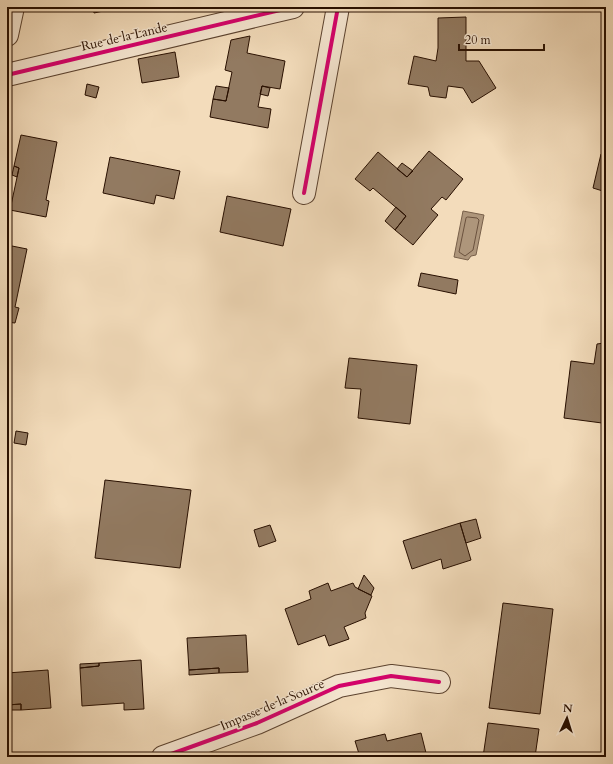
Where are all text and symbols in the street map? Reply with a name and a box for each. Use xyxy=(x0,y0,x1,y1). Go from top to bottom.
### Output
street label: Rue de la Lande xyxy=(79,18,169,56)
scale bar xyxy=(459,26,544,52)
text: 20 m xyxy=(465,32,492,48)
street label: Impasse de la Source xyxy=(217,675,328,735)
north arrow xyxy=(547,698,587,738)
text: N xyxy=(562,701,573,716)

